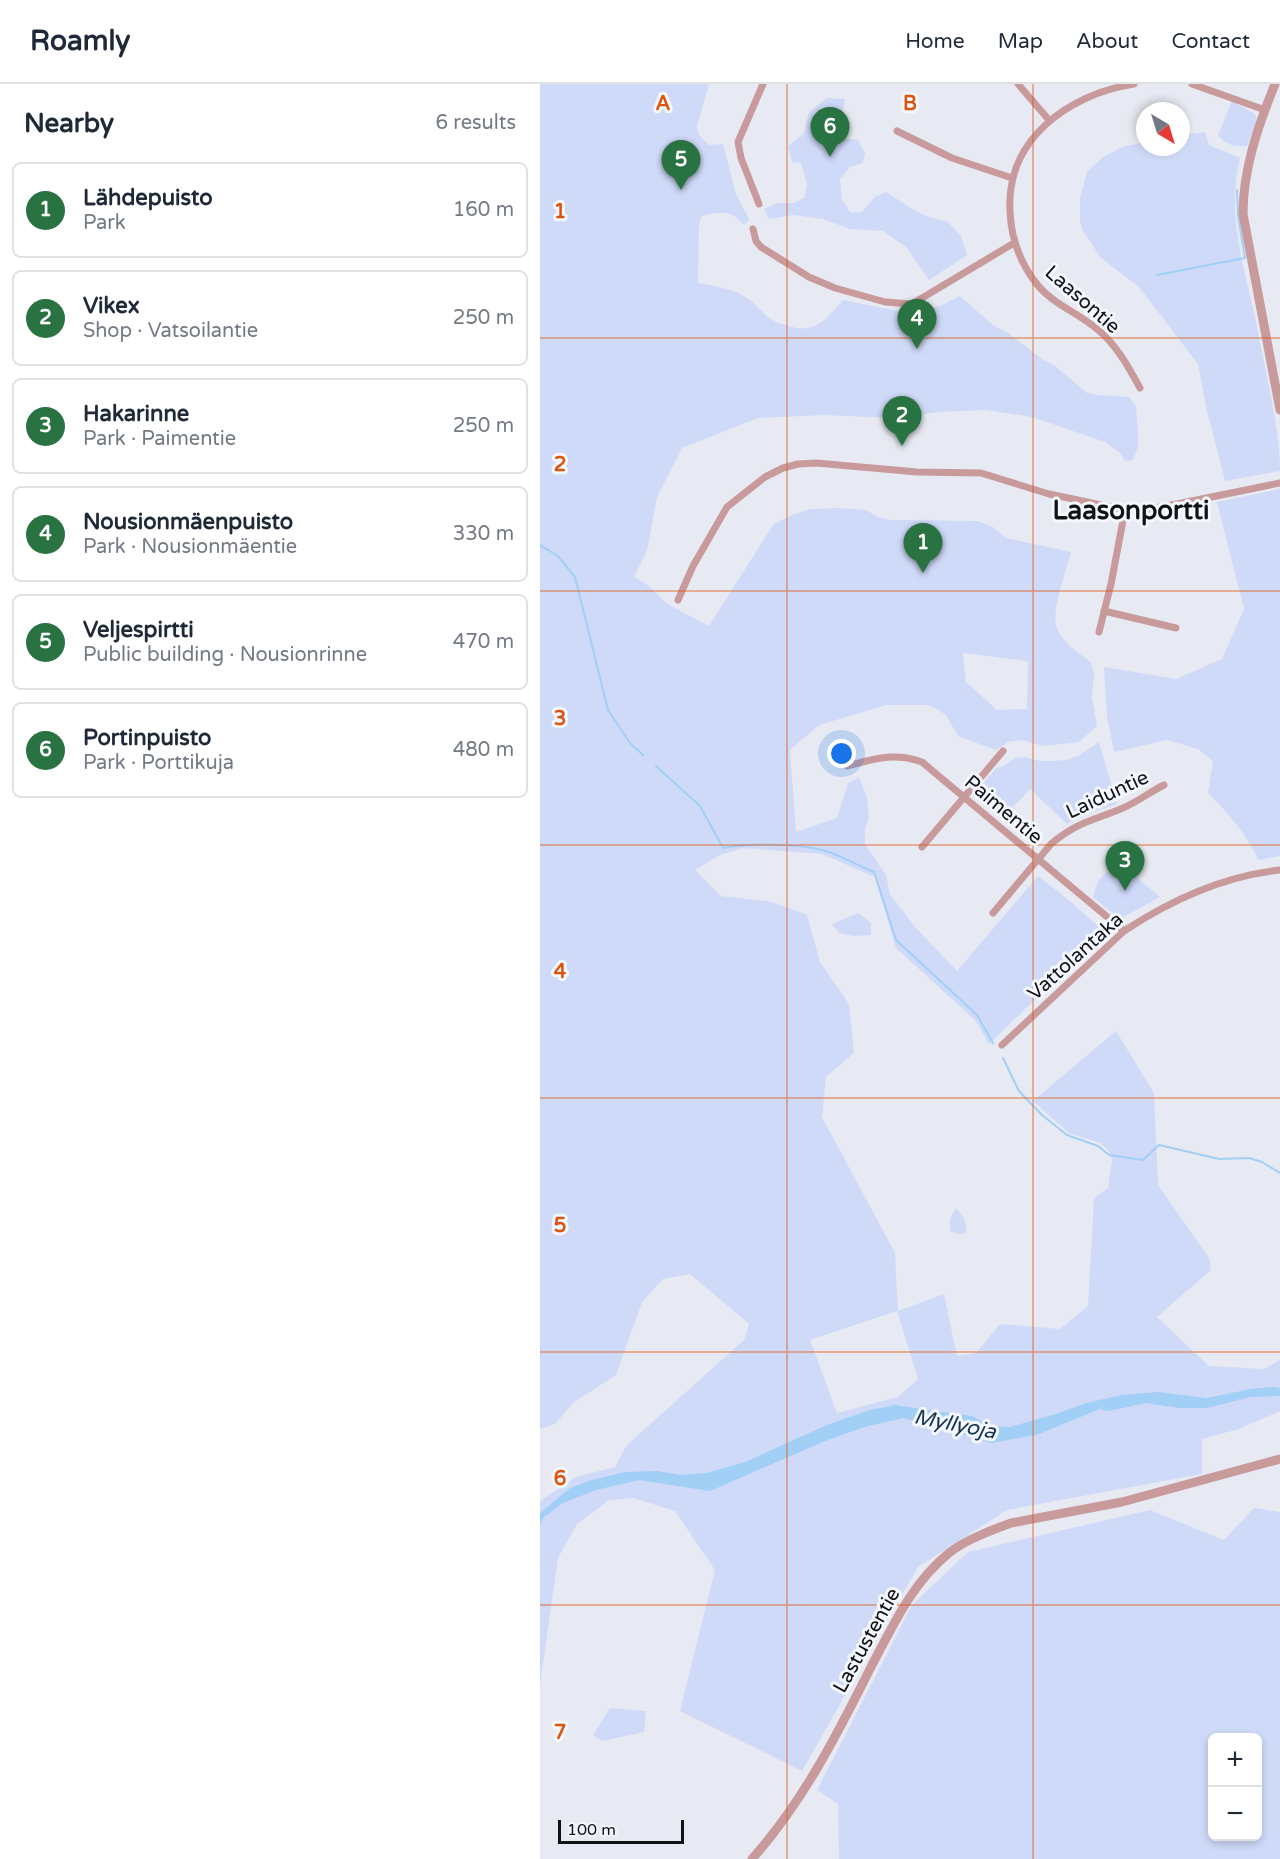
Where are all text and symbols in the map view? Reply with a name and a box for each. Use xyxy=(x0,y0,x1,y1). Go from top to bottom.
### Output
text: Roamly xyxy=(30,24,130,58)
text: Home xyxy=(905,29,965,54)
text: Map xyxy=(998,29,1043,54)
text: About xyxy=(1076,29,1138,54)
text: Contact xyxy=(1171,29,1250,54)
text: A xyxy=(656,92,671,116)
text: B xyxy=(903,92,917,116)
north arrow xyxy=(1136,102,1190,156)
pin: 6 xyxy=(810,107,850,157)
text: Nearby xyxy=(24,108,114,139)
text: 6 results xyxy=(436,111,516,135)
pin: 5 xyxy=(662,141,700,190)
text: Lähdepuisto xyxy=(83,185,213,211)
text: 1 xyxy=(39,198,52,222)
text: 160 m xyxy=(453,198,514,222)
text: 1 xyxy=(554,200,566,224)
text: Park xyxy=(83,211,126,235)
street label: Laasontie xyxy=(1040,261,1125,339)
text: Vikex xyxy=(83,293,140,319)
pin: 4 xyxy=(898,300,937,349)
text: 2 xyxy=(39,306,52,330)
text: 250 m xyxy=(453,306,514,330)
text: Shop · Vatsoilantie xyxy=(83,319,258,343)
pin: 2 xyxy=(882,396,922,446)
text: Hakarinne xyxy=(83,401,189,427)
text: 3 xyxy=(39,414,52,438)
text: 250 m xyxy=(453,414,514,438)
text: Park · Paimentie xyxy=(83,427,236,451)
text: 2 xyxy=(554,453,566,477)
district label: Laasonportti xyxy=(1053,495,1209,526)
text: Nousionmäenpuisto xyxy=(83,509,293,535)
text: 4 xyxy=(39,522,52,546)
text: 330 m xyxy=(453,522,514,546)
pin: 1 xyxy=(904,524,943,573)
text: Park · Nousionmäentie xyxy=(83,535,297,559)
text: Veljespirtti xyxy=(83,617,194,643)
text: 5 xyxy=(39,630,52,654)
text: 470 m xyxy=(453,630,514,654)
text: Public building · Nousionrinne xyxy=(83,643,367,667)
text: 3 xyxy=(554,707,566,731)
text: Portinpuisto xyxy=(83,725,211,751)
text: 6 xyxy=(39,738,52,762)
text: 480 m xyxy=(453,738,514,762)
your location xyxy=(827,739,856,768)
text: Park · Porttikuja xyxy=(83,751,234,775)
street label: Laiduntie xyxy=(1062,765,1153,824)
street label: Paimentie xyxy=(959,770,1047,849)
pin: 3 xyxy=(1106,842,1144,891)
street label: Vattolantaka xyxy=(1023,908,1128,1006)
text: 4 xyxy=(554,960,567,984)
text: 5 xyxy=(554,1214,566,1238)
water label: Myllyoja xyxy=(912,1404,999,1445)
text: 6 xyxy=(554,1467,566,1491)
street label: Lastustentie xyxy=(828,1584,906,1697)
text: 7 xyxy=(554,1721,566,1745)
map controls xyxy=(1208,1733,1262,1841)
button: + xyxy=(1208,1733,1262,1787)
button: − xyxy=(1208,1787,1262,1841)
scale bar xyxy=(558,1817,684,1844)
text: 100 m xyxy=(567,1820,616,1840)

